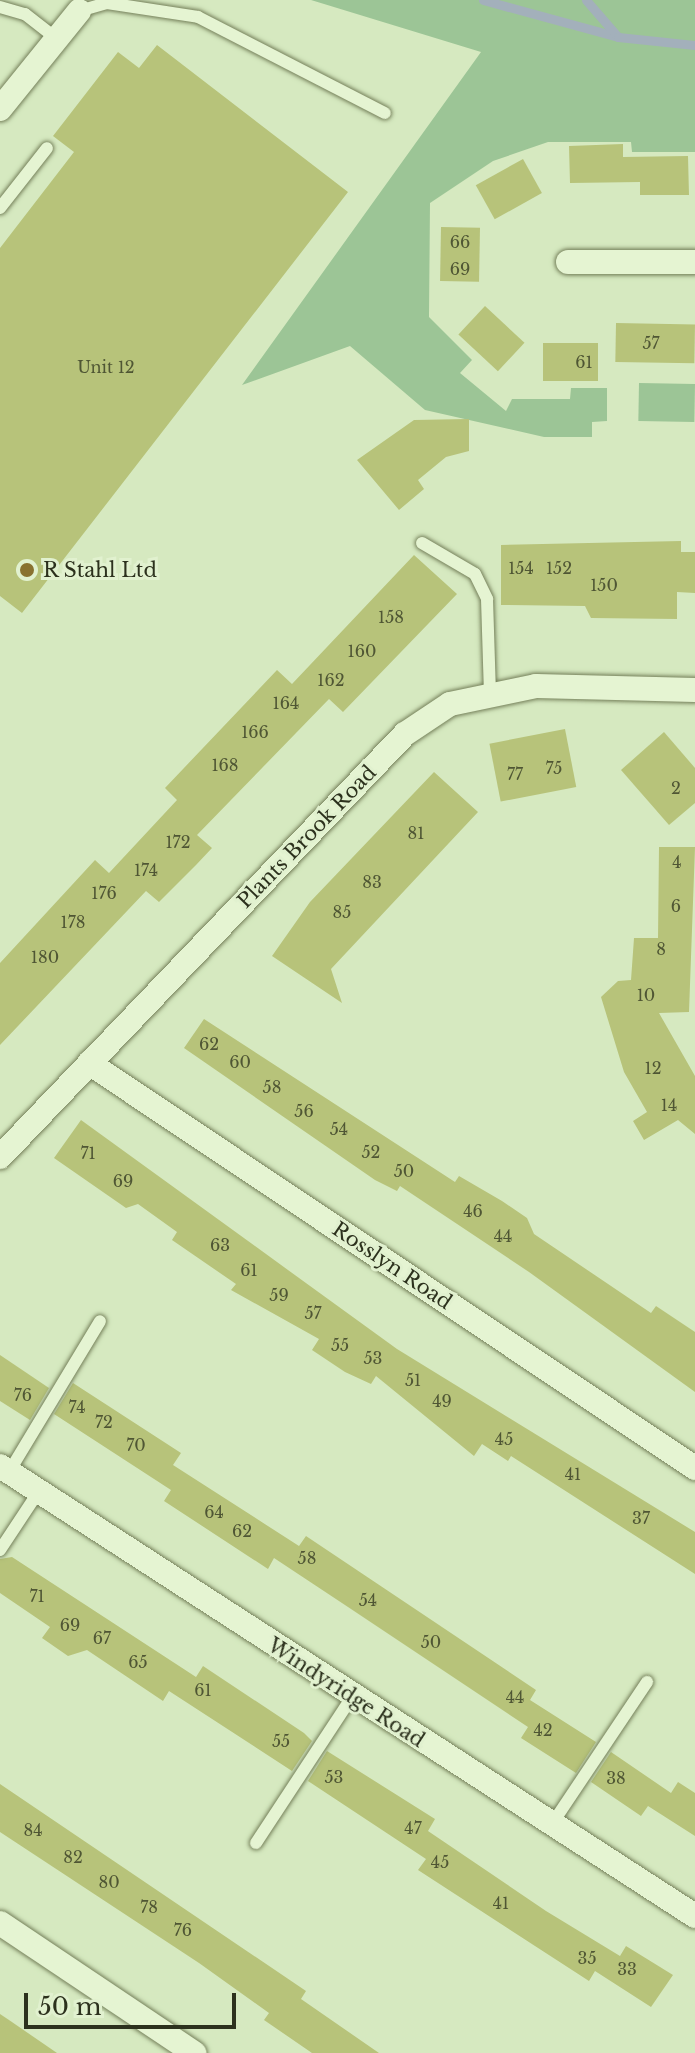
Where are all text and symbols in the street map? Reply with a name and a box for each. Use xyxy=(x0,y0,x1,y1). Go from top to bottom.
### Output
house number: 66 xyxy=(450,232,470,252)
house number: 69 xyxy=(450,259,470,279)
house number: 57 xyxy=(642,333,660,353)
house number: 61 xyxy=(575,352,593,372)
house number: Unit 12 xyxy=(77,357,135,377)
place label: R Stahl Ltd xyxy=(43,558,158,582)
house number: 154 xyxy=(508,558,534,578)
house number: 152 xyxy=(546,558,572,578)
marker: R Stahl Ltd xyxy=(18,561,36,579)
house number: 150 xyxy=(590,575,618,595)
house number: 158 xyxy=(378,607,404,627)
house number: 160 xyxy=(348,641,376,661)
house number: 162 xyxy=(317,670,345,690)
house number: 164 xyxy=(273,693,299,713)
house number: 166 xyxy=(241,722,269,742)
house number: 168 xyxy=(211,755,239,775)
house number: 75 xyxy=(546,758,562,778)
street label: Plants Brook Road xyxy=(233,760,381,914)
house number: 77 xyxy=(507,764,523,784)
house number: 2 xyxy=(671,778,681,798)
house number: 81 xyxy=(408,823,424,843)
house number: 172 xyxy=(165,832,191,852)
house number: 4 xyxy=(672,852,682,872)
house number: 174 xyxy=(134,860,158,880)
house number: 83 xyxy=(362,872,382,892)
house number: 176 xyxy=(91,883,117,903)
house number: 6 xyxy=(671,896,681,916)
house number: 85 xyxy=(333,902,351,922)
house number: 178 xyxy=(61,912,85,932)
house number: 8 xyxy=(656,939,666,959)
house number: 180 xyxy=(31,947,59,967)
house number: 10 xyxy=(637,985,655,1005)
house number: 62 xyxy=(199,1034,219,1054)
house number: 60 xyxy=(229,1052,251,1072)
house number: 12 xyxy=(645,1058,661,1078)
house number: 58 xyxy=(263,1077,281,1097)
house number: 14 xyxy=(661,1095,677,1115)
house number: 56 xyxy=(294,1101,314,1121)
house number: 54 xyxy=(330,1119,348,1139)
house number: 52 xyxy=(362,1142,380,1162)
house number: 71 xyxy=(80,1143,96,1163)
house number: 50 xyxy=(394,1161,414,1181)
house number: 69 xyxy=(113,1171,133,1191)
house number: 46 xyxy=(463,1201,483,1221)
street label: Rosslyn Road xyxy=(328,1217,456,1315)
house number: 44 xyxy=(494,1226,512,1246)
house number: 63 xyxy=(210,1235,230,1255)
house number: 61 xyxy=(240,1260,258,1280)
house number: 59 xyxy=(269,1285,289,1305)
house number: 57 xyxy=(304,1303,322,1323)
house number: 55 xyxy=(331,1335,349,1355)
house number: 53 xyxy=(364,1348,382,1368)
house number: 51 xyxy=(405,1370,421,1390)
house number: 76 xyxy=(14,1385,32,1405)
house number: 49 xyxy=(432,1391,452,1411)
house number: 74 xyxy=(68,1397,86,1417)
house number: 72 xyxy=(95,1412,113,1432)
house number: 45 xyxy=(495,1429,513,1449)
house number: 70 xyxy=(126,1435,146,1455)
house number: 41 xyxy=(565,1464,581,1484)
house number: 64 xyxy=(204,1502,224,1522)
house number: 37 xyxy=(632,1508,650,1528)
house number: 62 xyxy=(232,1521,252,1541)
house number: 58 xyxy=(298,1548,316,1568)
house number: 71 xyxy=(29,1586,45,1606)
house number: 54 xyxy=(359,1590,377,1610)
house number: 69 xyxy=(60,1615,80,1635)
house number: 67 xyxy=(93,1628,111,1648)
house number: 50 xyxy=(421,1632,441,1652)
street label: Windyridge Road xyxy=(263,1633,429,1753)
house number: 65 xyxy=(128,1652,148,1672)
house number: 61 xyxy=(194,1680,212,1700)
house number: 44 xyxy=(506,1687,524,1707)
house number: 42 xyxy=(533,1720,553,1740)
house number: 55 xyxy=(272,1731,290,1751)
house number: 53 xyxy=(325,1767,343,1787)
house number: 38 xyxy=(606,1768,626,1788)
house number: 47 xyxy=(404,1818,422,1838)
house number: 84 xyxy=(23,1820,43,1840)
house number: 82 xyxy=(63,1847,83,1867)
house number: 45 xyxy=(431,1852,449,1872)
house number: 80 xyxy=(98,1872,120,1892)
house number: 41 xyxy=(493,1893,509,1913)
house number: 78 xyxy=(140,1897,158,1917)
house number: 76 xyxy=(174,1920,192,1940)
house number: 35 xyxy=(578,1948,596,1968)
house number: 33 xyxy=(617,1959,637,1979)
scale bar xyxy=(28,1977,240,2027)
text: 50 m xyxy=(38,1992,101,2021)

